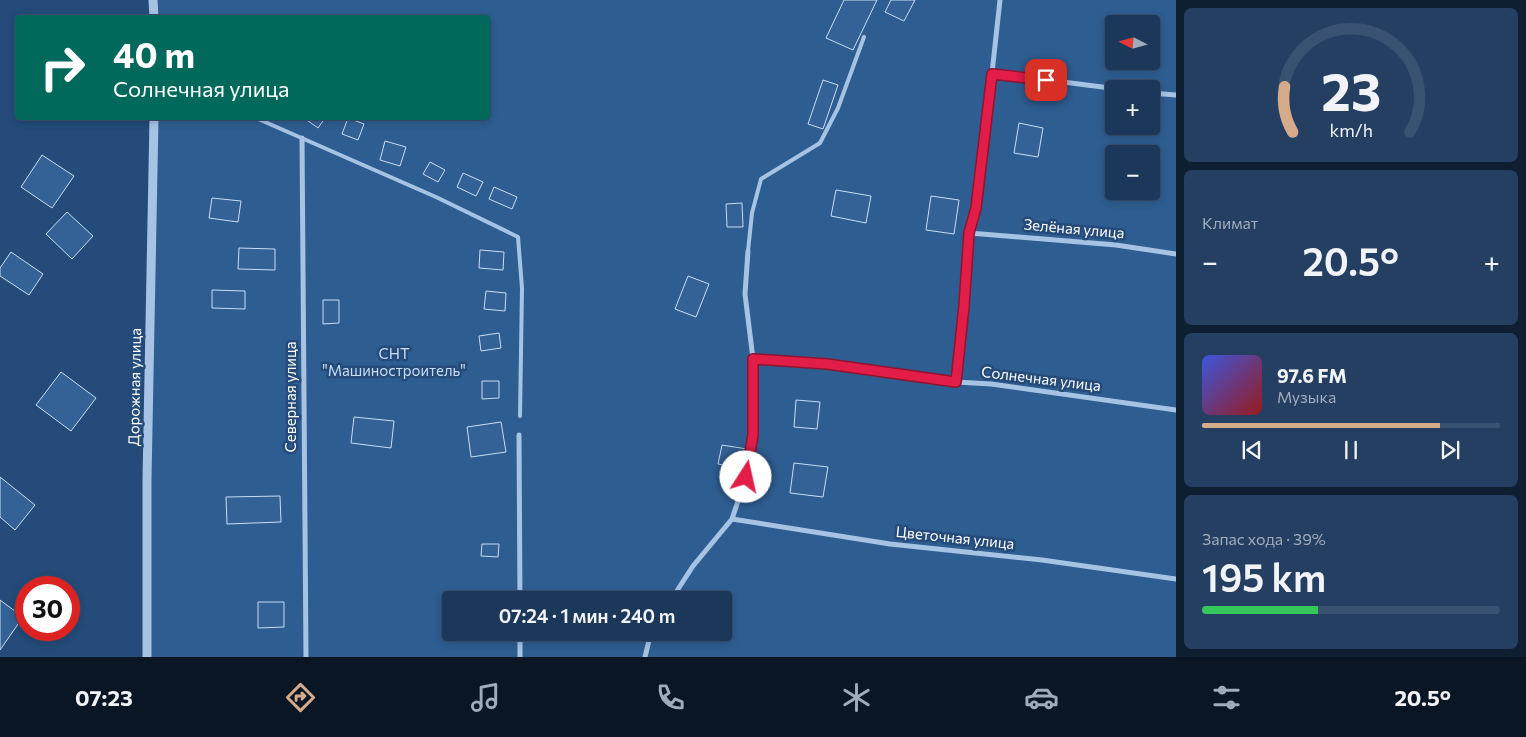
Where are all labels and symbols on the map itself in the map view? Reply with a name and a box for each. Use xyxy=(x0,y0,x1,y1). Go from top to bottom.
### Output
north arrow xyxy=(1105,15,1160,70)
pin xyxy=(1025,59,1067,101)
street label: Зелёная улица xyxy=(1023,215,1125,241)
street label: Дорожная улица xyxy=(124,328,144,446)
street label: Северная улица xyxy=(281,342,299,452)
park label: СНТ "Машиностроитель" xyxy=(322,344,466,379)
street label: Солнечная улица xyxy=(980,362,1102,394)
position arrow xyxy=(719,450,771,502)
street label: Цветочная улица xyxy=(895,522,1015,552)
speed limit sign: 30 xyxy=(15,576,80,641)

